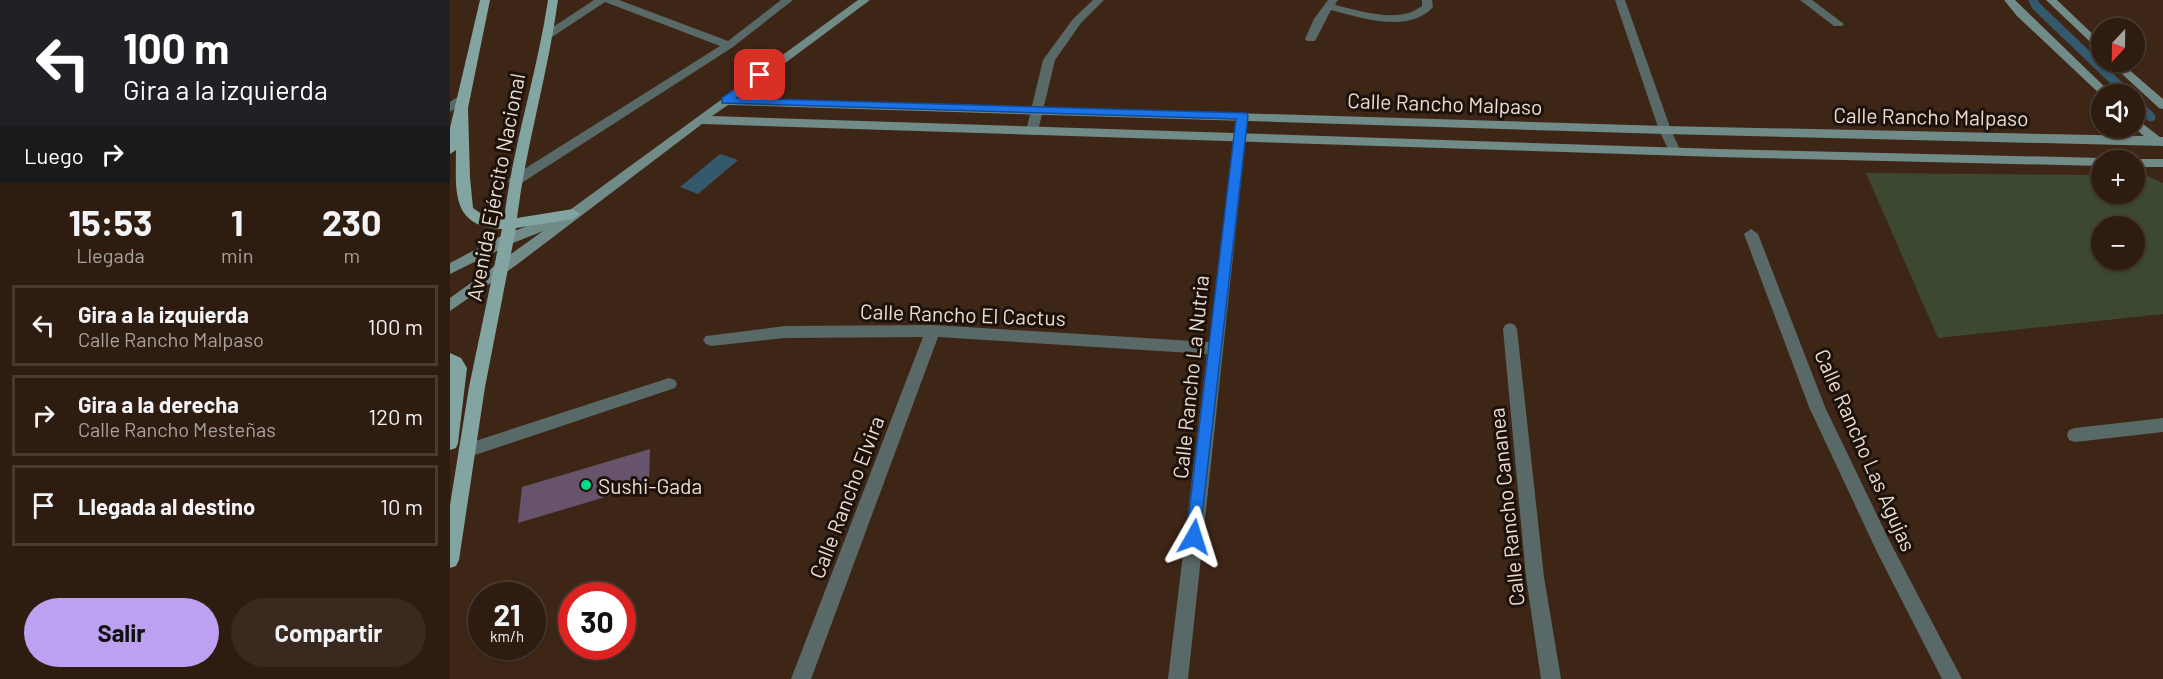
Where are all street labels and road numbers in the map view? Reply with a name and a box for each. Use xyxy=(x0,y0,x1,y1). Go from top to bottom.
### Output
street label: Avenida Ejército Nacional xyxy=(461,71,529,303)
street label: Calle Rancho Malpaso xyxy=(1347,87,1543,119)
street label: Calle Rancho Malpaso xyxy=(1833,102,2029,130)
street label: Calle Rancho La Nutria xyxy=(1167,274,1213,480)
street label: Calle Rancho El Cactus xyxy=(860,298,1066,330)
street label: Calle Rancho Las Agujas xyxy=(1810,345,1922,555)
street label: Calle Rancho Cananea xyxy=(1483,407,1529,607)
street label: Calle Rancho Elvira xyxy=(803,412,889,582)

